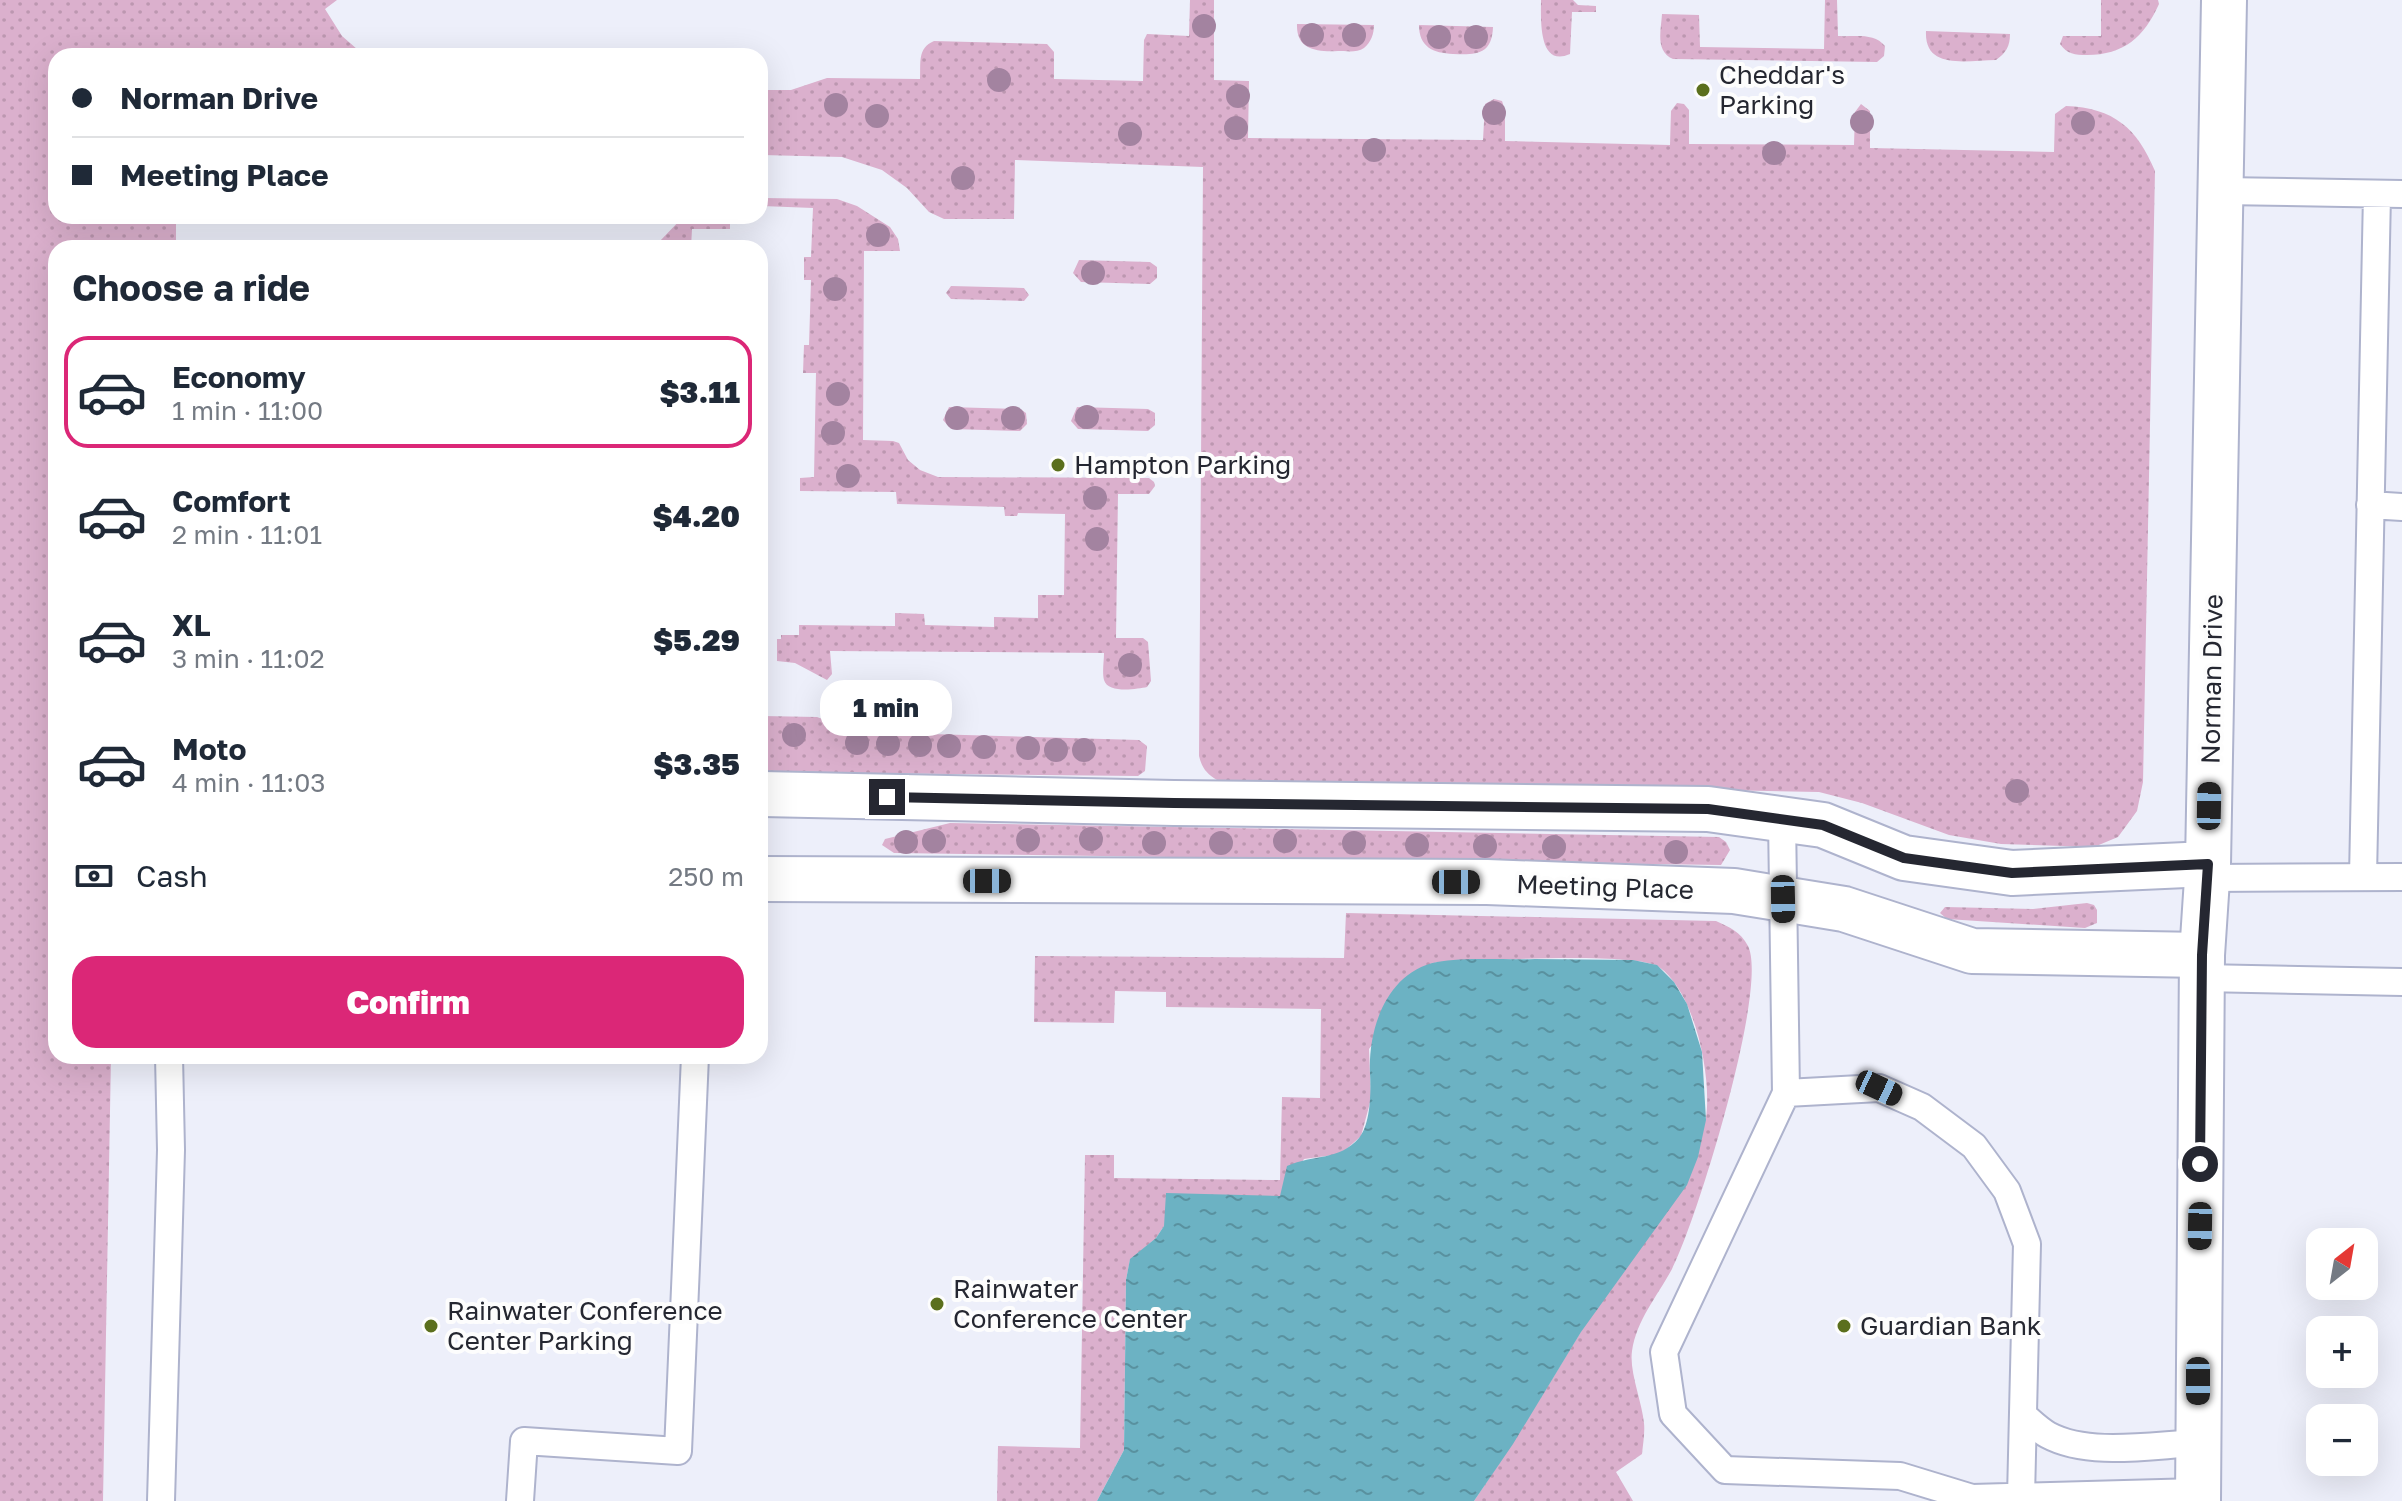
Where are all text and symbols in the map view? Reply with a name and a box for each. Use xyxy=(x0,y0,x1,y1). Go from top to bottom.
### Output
place label: Cheddar's Parking xyxy=(1719,59,1845,120)
text: Norman Drive xyxy=(120,80,318,116)
marker: Cheddar's Parking xyxy=(1694,81,1712,99)
text: Meeting Place xyxy=(120,157,329,193)
text: Choose a ride xyxy=(72,266,310,309)
icon: car xyxy=(76,356,148,428)
text: Economy xyxy=(172,359,306,395)
text: $3.11 xyxy=(659,374,740,410)
text: 1 min · 11:00 xyxy=(172,395,323,426)
place label: Hampton Parking xyxy=(1074,449,1291,480)
marker: Hampton Parking xyxy=(1049,456,1067,474)
icon: car xyxy=(76,480,148,552)
text: Comfort xyxy=(172,483,291,519)
text: $4.20 xyxy=(653,498,740,534)
text: 2 min · 11:01 xyxy=(172,519,322,550)
street label: Norman Drive xyxy=(2195,594,2228,764)
icon: car xyxy=(76,604,148,676)
text: XL xyxy=(172,607,211,643)
text: $5.29 xyxy=(653,622,740,658)
text: 3 min · 11:02 xyxy=(172,643,325,674)
callout: 1 min xyxy=(821,681,953,737)
text: 1 min xyxy=(853,692,919,723)
icon: car xyxy=(76,728,148,800)
text: Moto xyxy=(172,731,247,767)
text: $3.35 xyxy=(653,746,740,782)
text: 4 min · 11:03 xyxy=(172,767,325,798)
route end xyxy=(869,779,905,815)
car xyxy=(2197,782,2221,830)
icon: cash xyxy=(72,854,116,898)
text: Cash xyxy=(136,858,208,894)
text: 250 m xyxy=(668,861,744,892)
street label: Meeting Place xyxy=(1516,868,1694,905)
car xyxy=(963,869,1011,893)
car xyxy=(1432,870,1480,894)
car xyxy=(1771,875,1795,923)
button: Confirm xyxy=(72,956,744,1048)
car xyxy=(1852,1067,1906,1109)
route start xyxy=(2182,1146,2218,1182)
car xyxy=(2188,1202,2212,1250)
north arrow xyxy=(2306,1228,2378,1300)
map controls xyxy=(2306,1228,2378,1476)
place label: Rainwater Conference Center xyxy=(953,1273,1187,1334)
place label: Rainwater Conference Center Parking xyxy=(447,1295,723,1356)
marker: Rainwater Conference Center xyxy=(928,1295,946,1313)
place label: Guardian Bank xyxy=(1860,1310,2042,1341)
button: + xyxy=(2306,1316,2378,1388)
marker: Rainwater Conference Center Parking xyxy=(422,1317,440,1335)
marker: Guardian Bank xyxy=(1835,1317,1853,1335)
car xyxy=(2186,1357,2210,1405)
button: − xyxy=(2306,1404,2378,1476)

